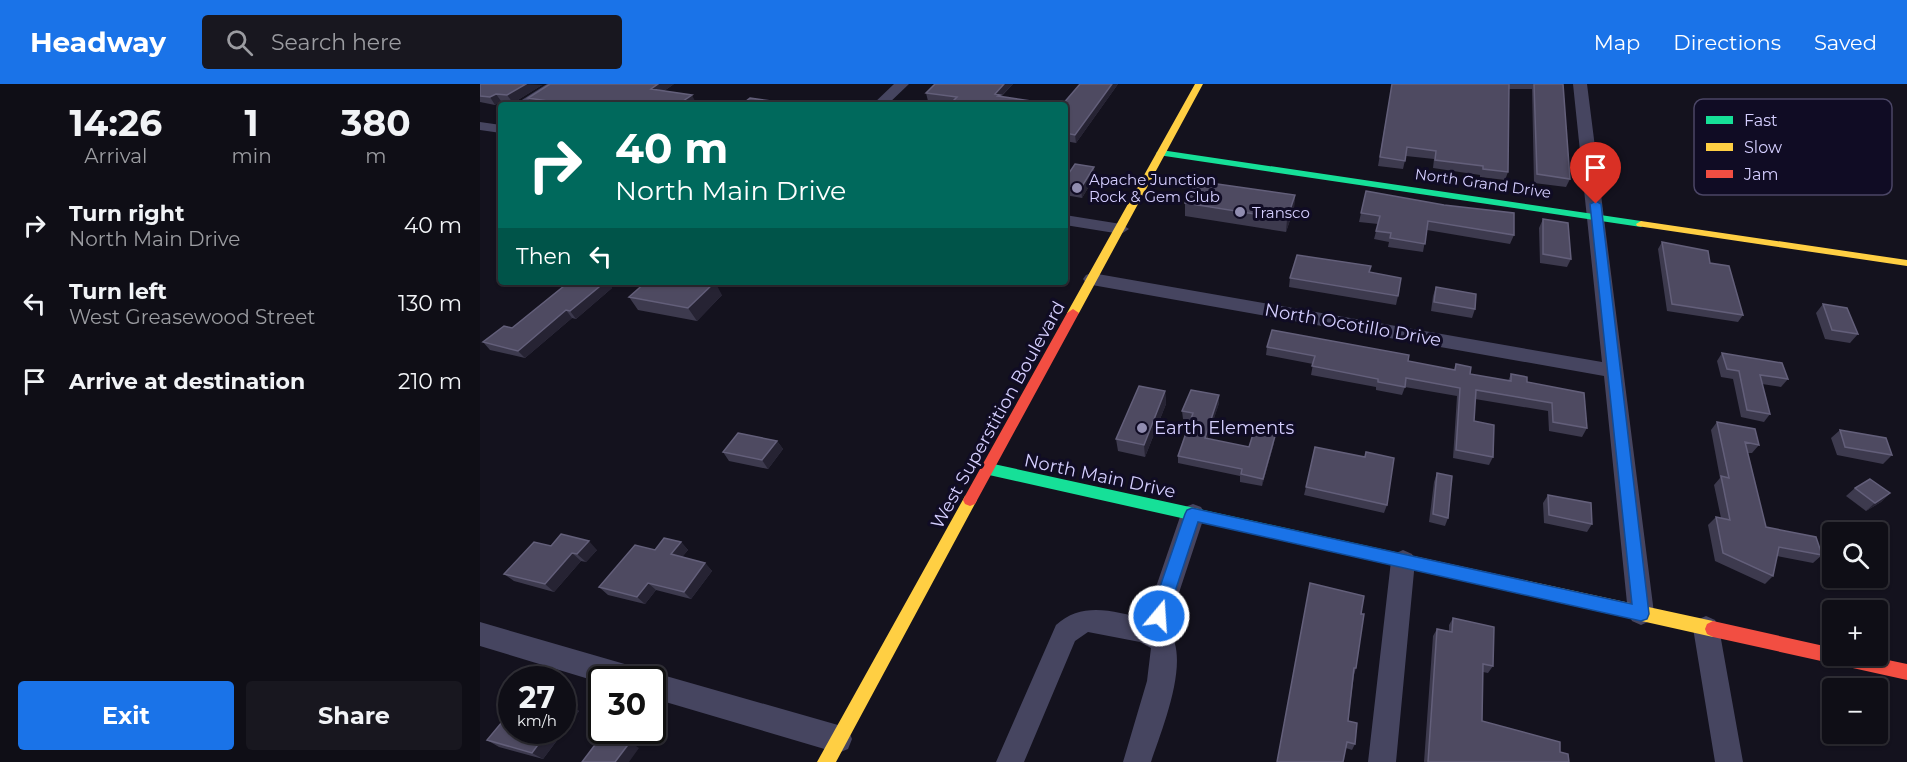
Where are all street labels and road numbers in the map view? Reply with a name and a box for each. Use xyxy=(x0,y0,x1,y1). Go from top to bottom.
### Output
street label: North Grand Drive xyxy=(1414,164,1552,202)
street label: West Superstition Boulevard xyxy=(926,297,1070,533)
street label: North Ocotillo Drive xyxy=(1263,299,1443,351)
street label: North Main Drive xyxy=(1022,449,1178,503)

